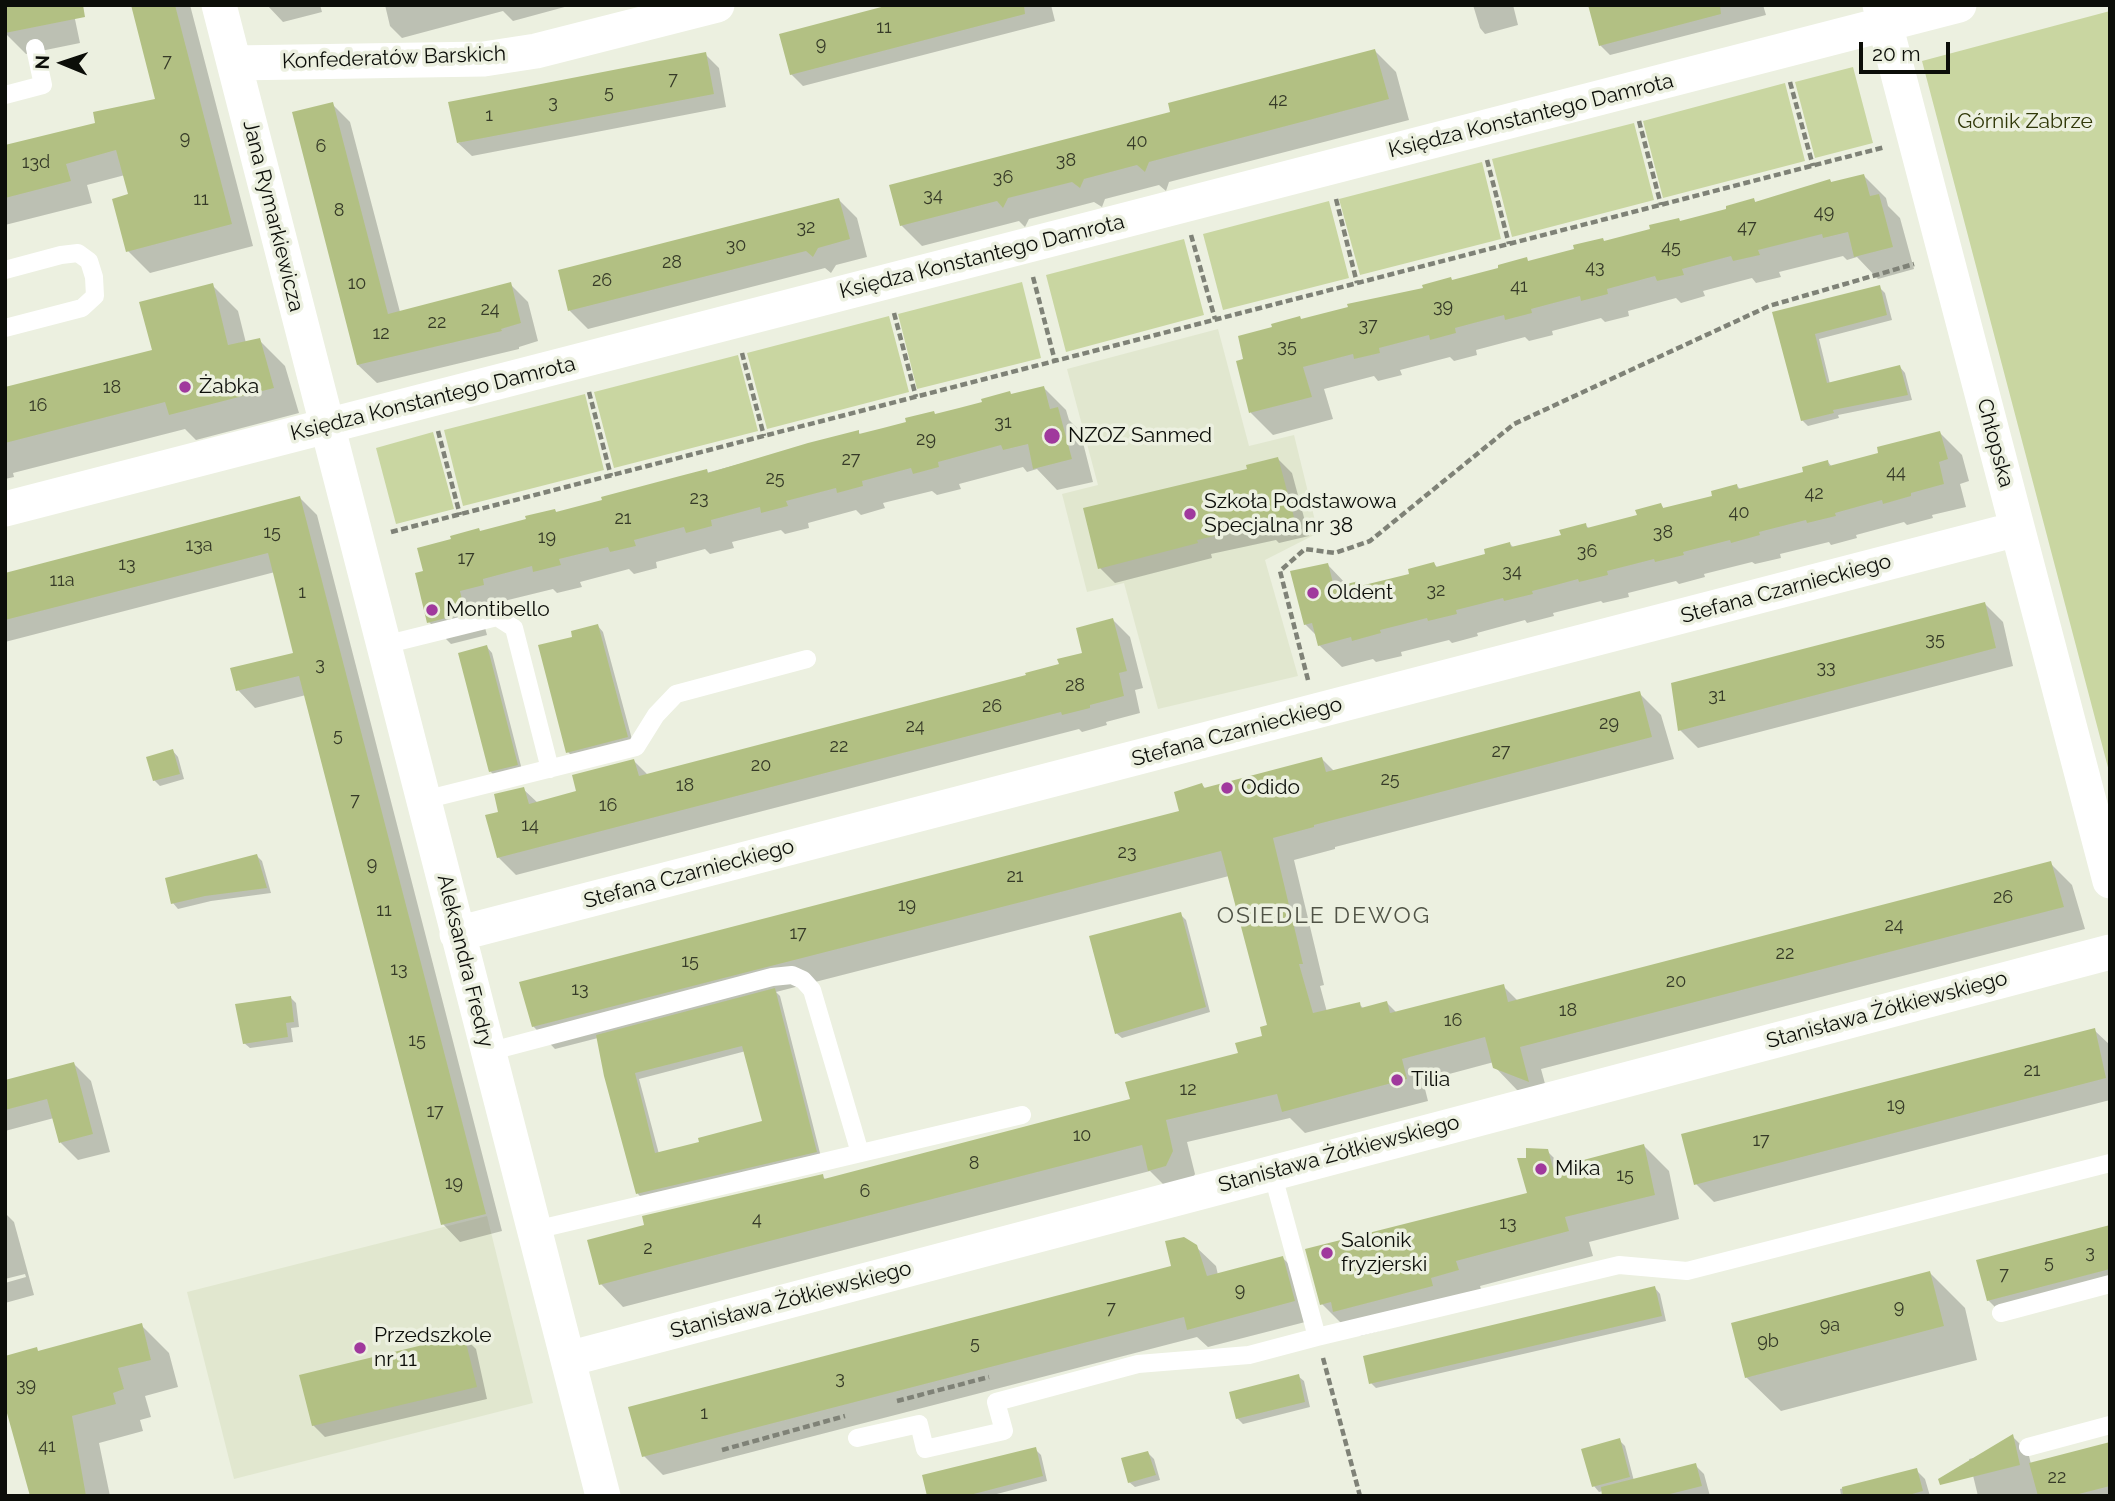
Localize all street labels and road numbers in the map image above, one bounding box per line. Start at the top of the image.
street label: Konfederatów Barskich [281,41,507,75]
street label: Księdza Konstantego Damrota [1386,68,1676,164]
street label: Jana Rymarkiewicza [237,118,309,314]
street label: Księdza Konstantego Damrota [837,209,1127,305]
street label: Księdza Konstantego Damrota [288,351,578,447]
street label: Chłopska [1971,396,2019,490]
street label: Stefana Czarnieckiego [1678,549,1894,629]
street label: Stefana Czarnieckiego [1129,692,1345,772]
street label: Stefana Czarnieckiego [581,834,797,914]
street label: Aleksandra Fredry [431,872,499,1050]
street label: Stanisława Żółkiewskiego [1764,966,2010,1054]
street label: Stanisława Żółkiewskiego [1216,1110,1462,1198]
street label: Stanisława Żółkiewskiego [668,1256,914,1344]

